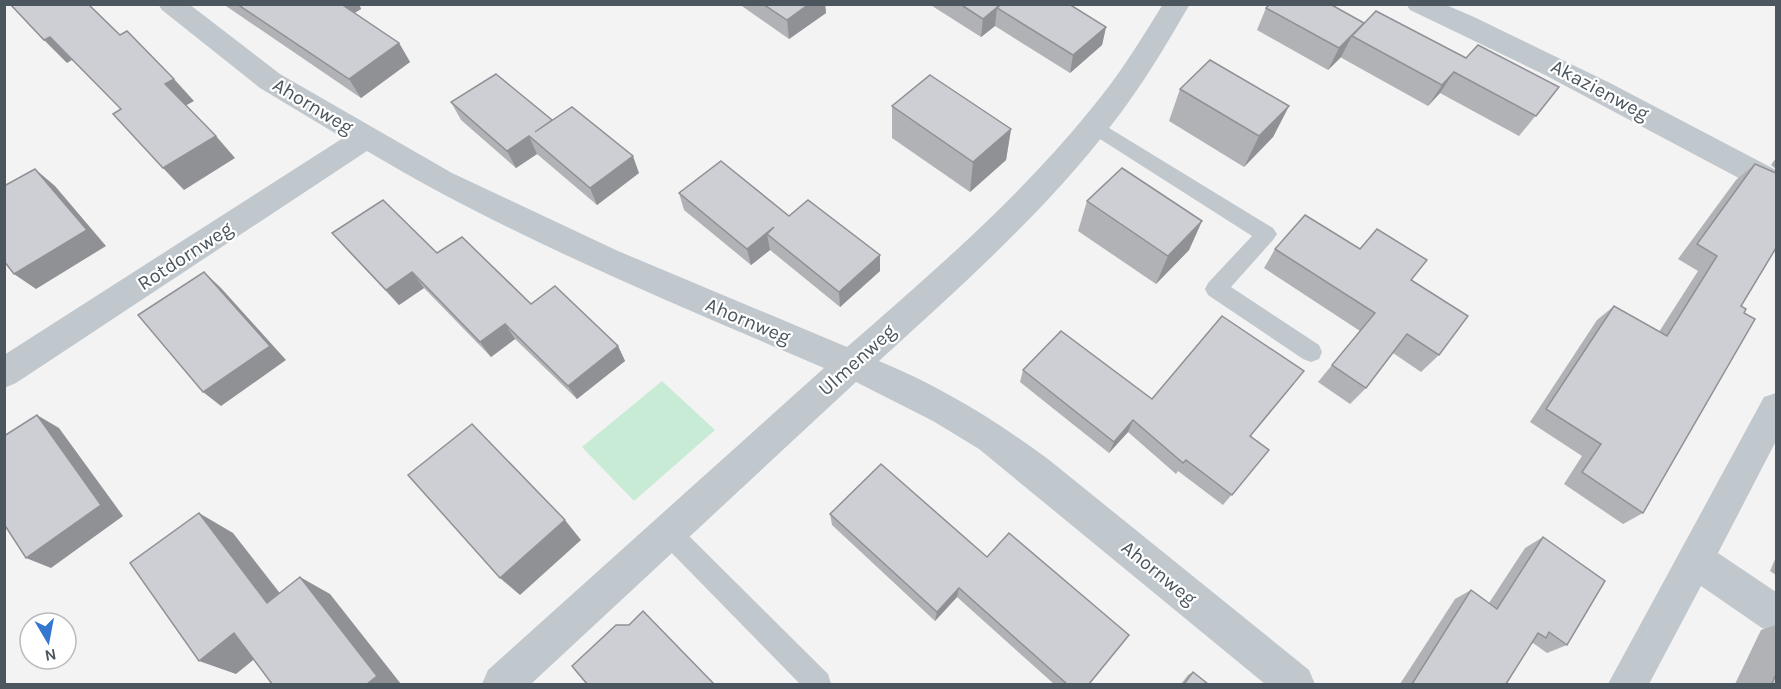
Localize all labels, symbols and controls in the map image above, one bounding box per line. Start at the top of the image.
street label: Akazienweg [1547,55,1653,125]
street label: Ahornweg [269,73,357,139]
street label: Rotdornweg [133,217,237,295]
street label: Ahornweg [702,293,794,349]
street label: Ulmenweg [814,319,900,401]
street label: Ahornweg [1117,536,1201,610]
north arrow [18,611,78,671]
text: N [43,645,58,666]

